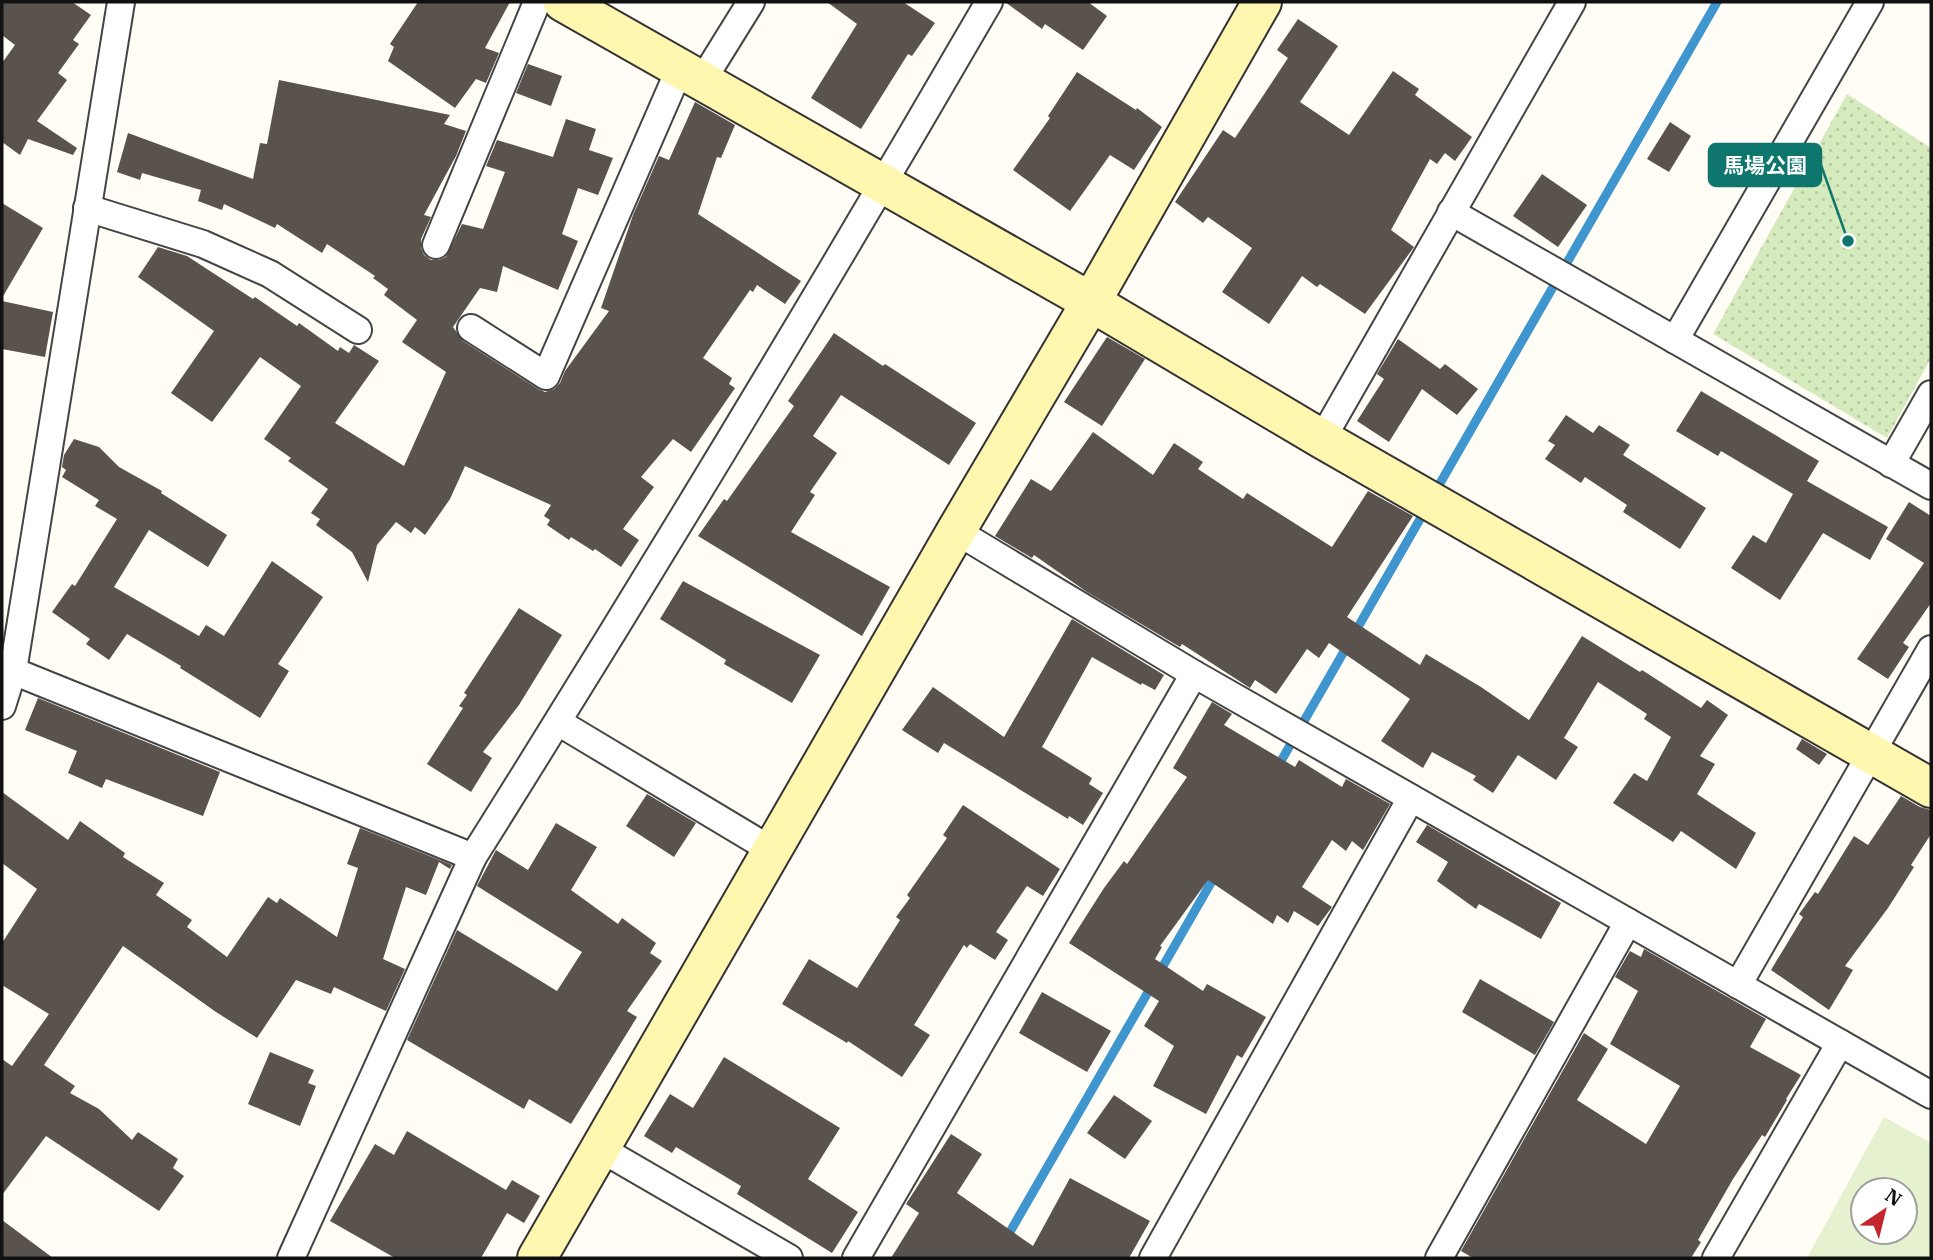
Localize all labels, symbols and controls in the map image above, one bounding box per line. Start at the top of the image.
callout: 馬場公園 [1709,144,1821,186]
text: 馬場公園 [1723,151,1807,179]
north arrow [1849,1176,1919,1246]
text: N [1881,1183,1907,1211]

